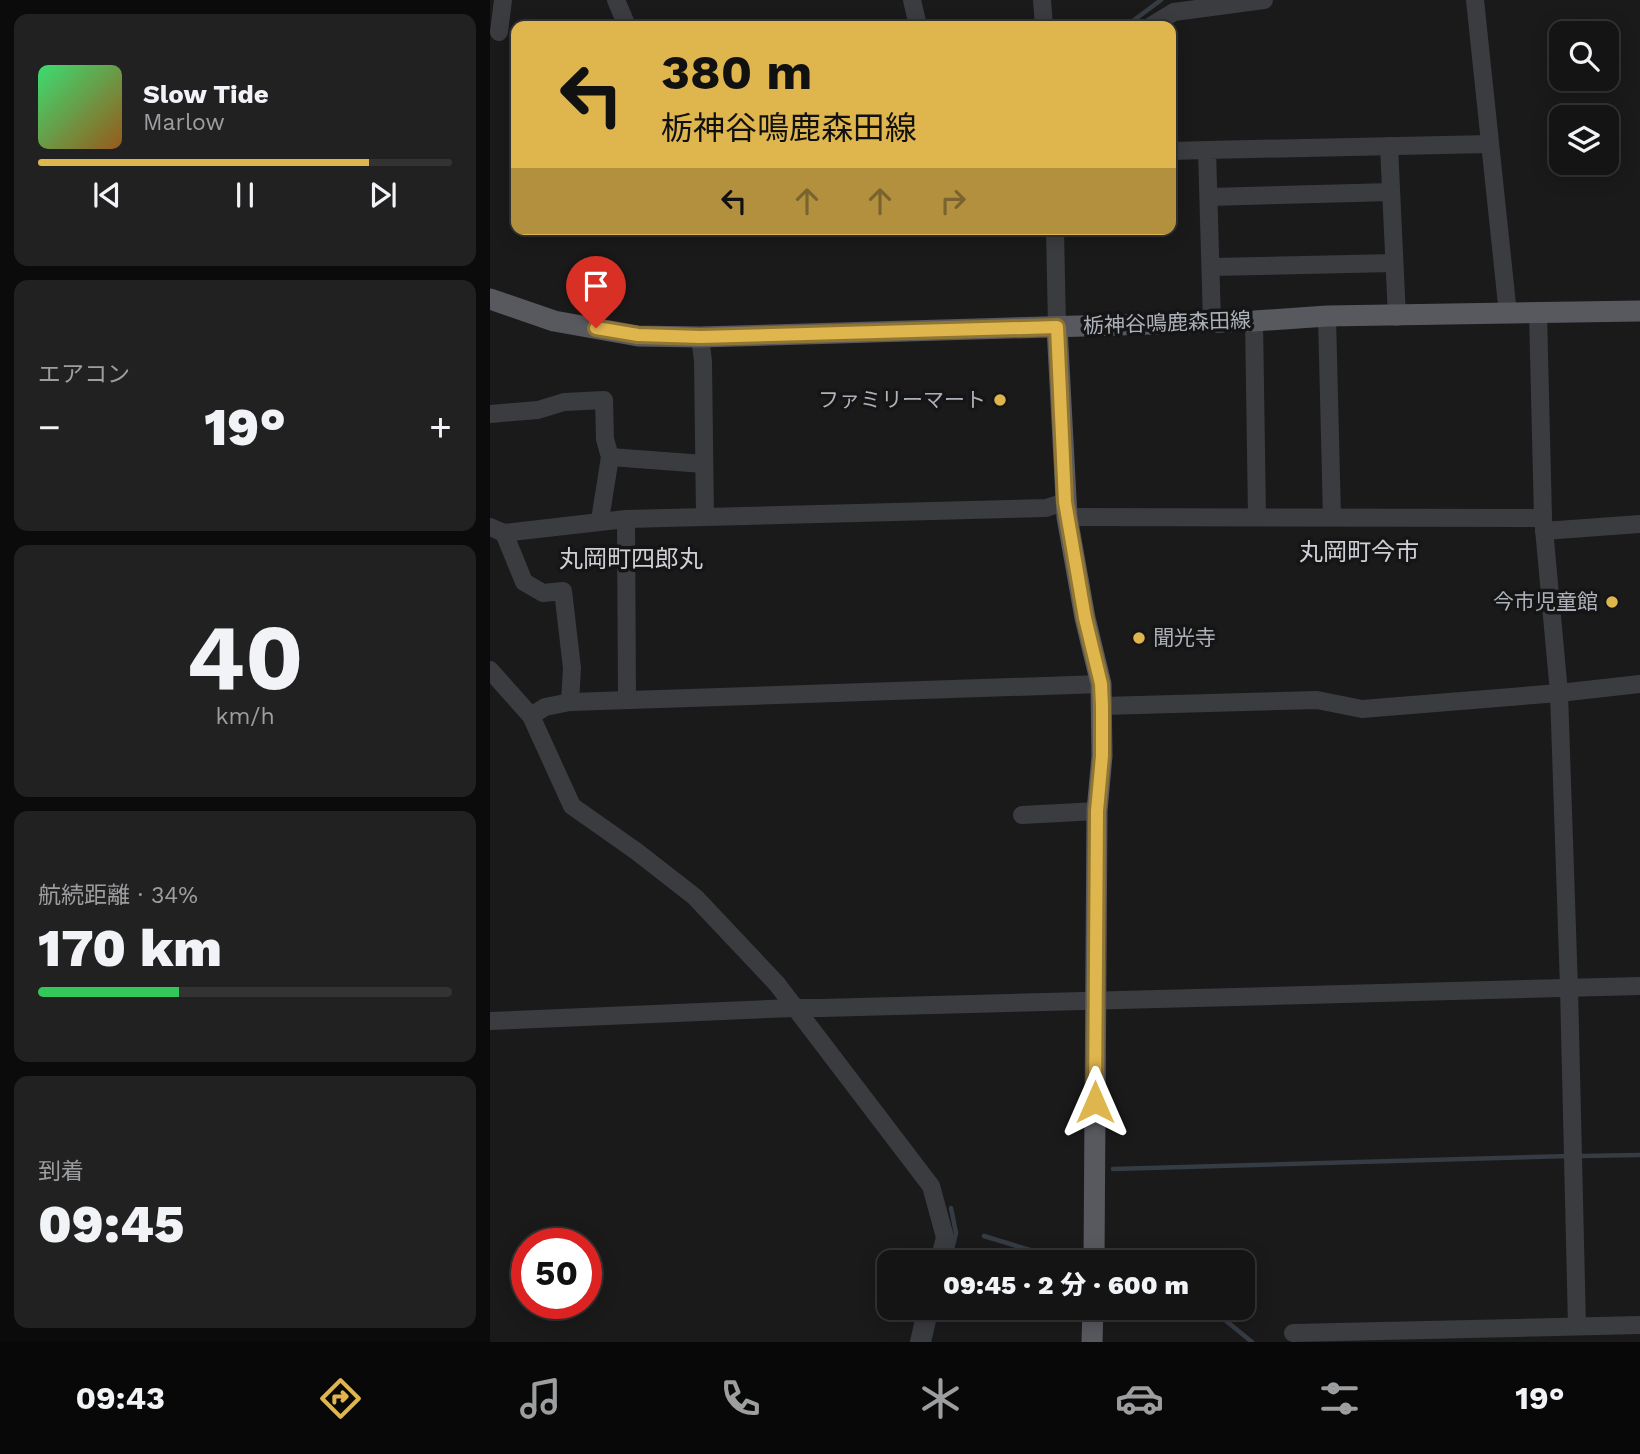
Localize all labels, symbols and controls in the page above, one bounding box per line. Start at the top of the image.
map controls [1549,21,1619,175]
button: search [1549,21,1619,91]
text: 380 m [661,43,812,101]
icon: left [546,49,637,140]
text: Slow Tide [143,79,269,109]
button: layers [1549,105,1619,175]
text: Marlow [143,109,225,136]
text: 栃神谷鳴鹿森田線 [661,109,917,147]
icon: previous [88,176,126,214]
icon: pause [226,176,264,214]
icon: next [364,176,402,214]
icon: left [715,182,753,220]
icon: ahead [788,182,826,220]
icon: ahead [861,182,899,220]
icon: right [934,182,972,220]
pin [566,256,626,328]
icon: arrive [577,267,615,305]
street label: 栃神谷鳴鹿森田線 [1083,307,1251,338]
text: エアコン [38,361,130,388]
place label: ファミリーマート [818,387,986,412]
marker: ファミリーマート [992,392,1008,408]
text: 19° [204,397,286,458]
text: − [38,405,61,449]
text: + [429,405,452,449]
district label: 丸岡町今市 [1299,538,1419,566]
district label: 丸岡町四郎丸 [559,545,703,573]
place label: 今市児童館 [1493,589,1598,614]
marker: 今市児童館 [1604,594,1620,610]
text: 40 [186,604,304,711]
place label: 聞光寺 [1153,625,1216,650]
marker: 聞光寺 [1131,630,1147,646]
text: km/h [215,703,275,730]
text: 航続距離 · 34% [38,882,198,909]
text: 170 km [38,918,222,979]
position arrow [1058,1065,1132,1139]
text: 到着 [38,1158,84,1185]
text: 09:45 [38,1194,184,1255]
speed limit sign: 50 [511,1228,602,1319]
text: 09:45 · 2 分 · 600 m [943,1270,1189,1300]
icon: directions [316,1374,365,1423]
icon: music [516,1374,565,1423]
icon: phone [716,1374,765,1423]
icon: climate [916,1374,965,1423]
icon: car [1115,1374,1164,1423]
icon: filters [1315,1374,1364,1423]
text: 09:43 [75,1379,165,1417]
text: 19° [1515,1379,1565,1417]

